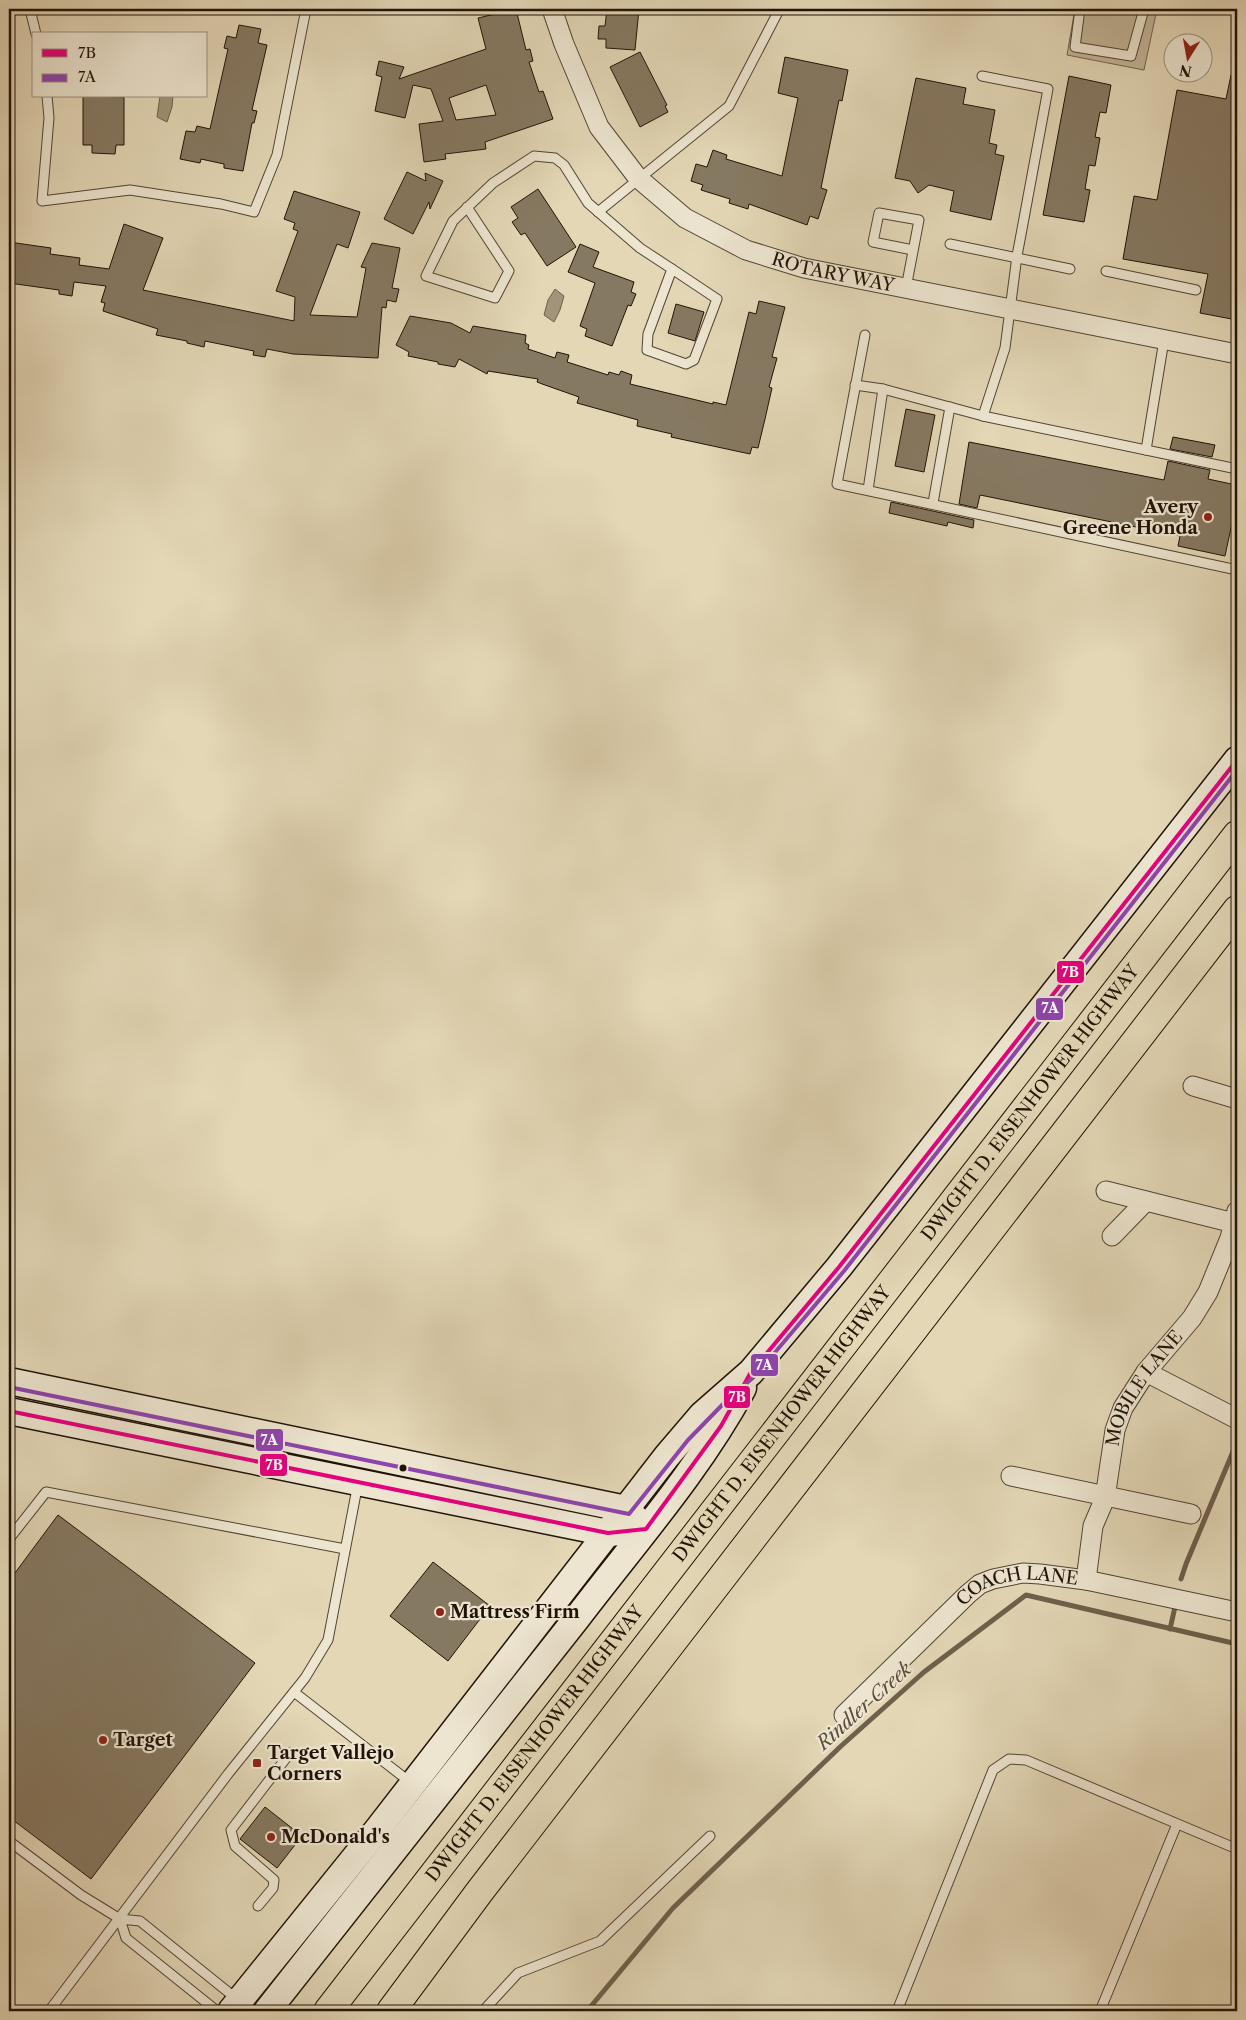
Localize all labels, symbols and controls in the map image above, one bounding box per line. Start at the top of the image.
legend [32,32,208,98]
north arrow [1164,32,1214,82]
text: 7B [78,43,96,62]
text: N [1178,61,1193,81]
text: 7A [78,67,97,86]
street label: ROTARY WAY [769,248,898,297]
place label: Avery Greene Honda [1063,496,1199,539]
marker: Avery Greene Honda [1202,511,1214,523]
street label: DWIGHT D. EISENHOWER HIGHWAY [916,959,1144,1245]
line badge: 7B [1056,960,1085,984]
text: 7B [1061,963,1079,981]
line badge: 7A [1035,997,1064,1021]
text: 7A [1041,999,1060,1017]
street label: DWIGHT D. EISENHOWER HIGHWAY [668,1280,896,1566]
street label: MOBILE LANE [1102,1326,1187,1448]
line badge: 7A [750,1353,779,1377]
text: 7A [755,1356,774,1374]
line badge: 7B [723,1385,751,1409]
text: 7B [728,1388,746,1406]
line badge: 7A [255,1428,284,1452]
text: 7A [260,1431,279,1449]
line badge: 7B [259,1453,288,1477]
text: 7B [265,1456,283,1474]
unlabelled marker [398,1463,408,1473]
street label: COACH LANE [952,1562,1079,1610]
street label: DWIGHT D. EISENHOWER HIGHWAY [421,1600,649,1886]
place label: Mattress Firm [450,1601,580,1623]
marker: Mattress Firm [434,1606,446,1618]
water label: Rindler Creek [810,1657,916,1756]
place label: Target [113,1729,174,1751]
marker: Target [97,1734,109,1746]
place label: Target Vallejo Corners [267,1742,394,1785]
marker: Target Vallejo Corners [251,1757,263,1769]
place label: McDonald's [281,1826,390,1848]
marker: McDonald's [265,1831,277,1843]

